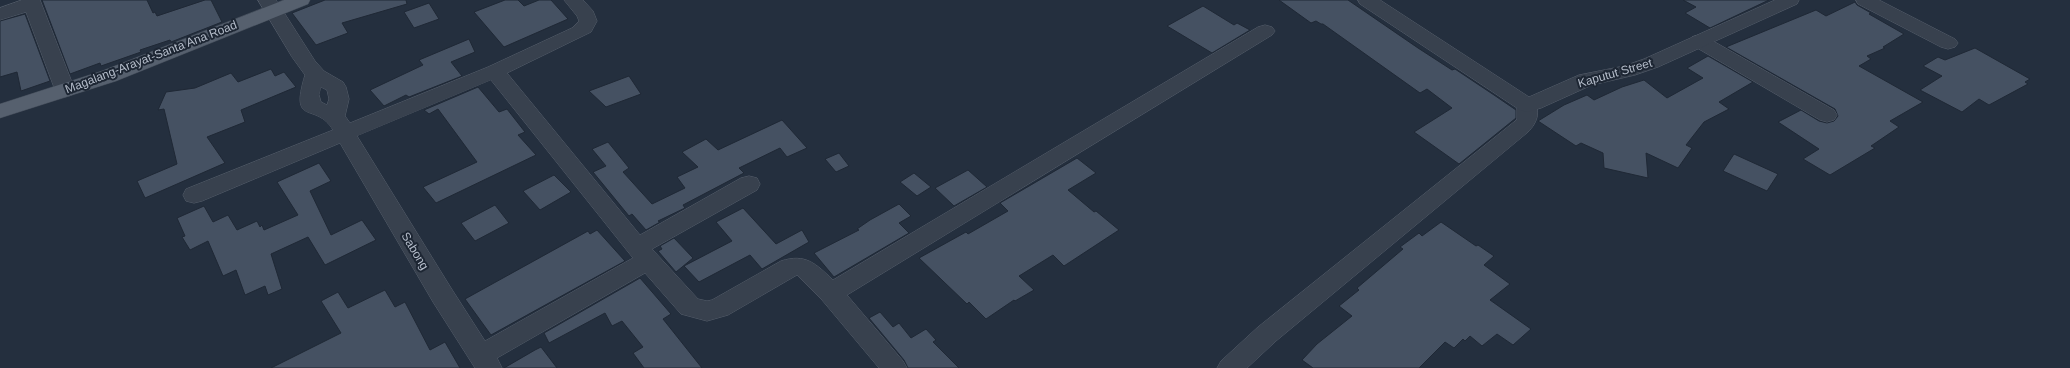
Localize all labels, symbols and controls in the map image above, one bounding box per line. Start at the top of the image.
street label: Magalang-Arayat-Santa Ana Road [63,18,239,96]
street label: Kaputut Street [1576,56,1654,90]
street label: Sabong [398,230,432,272]

